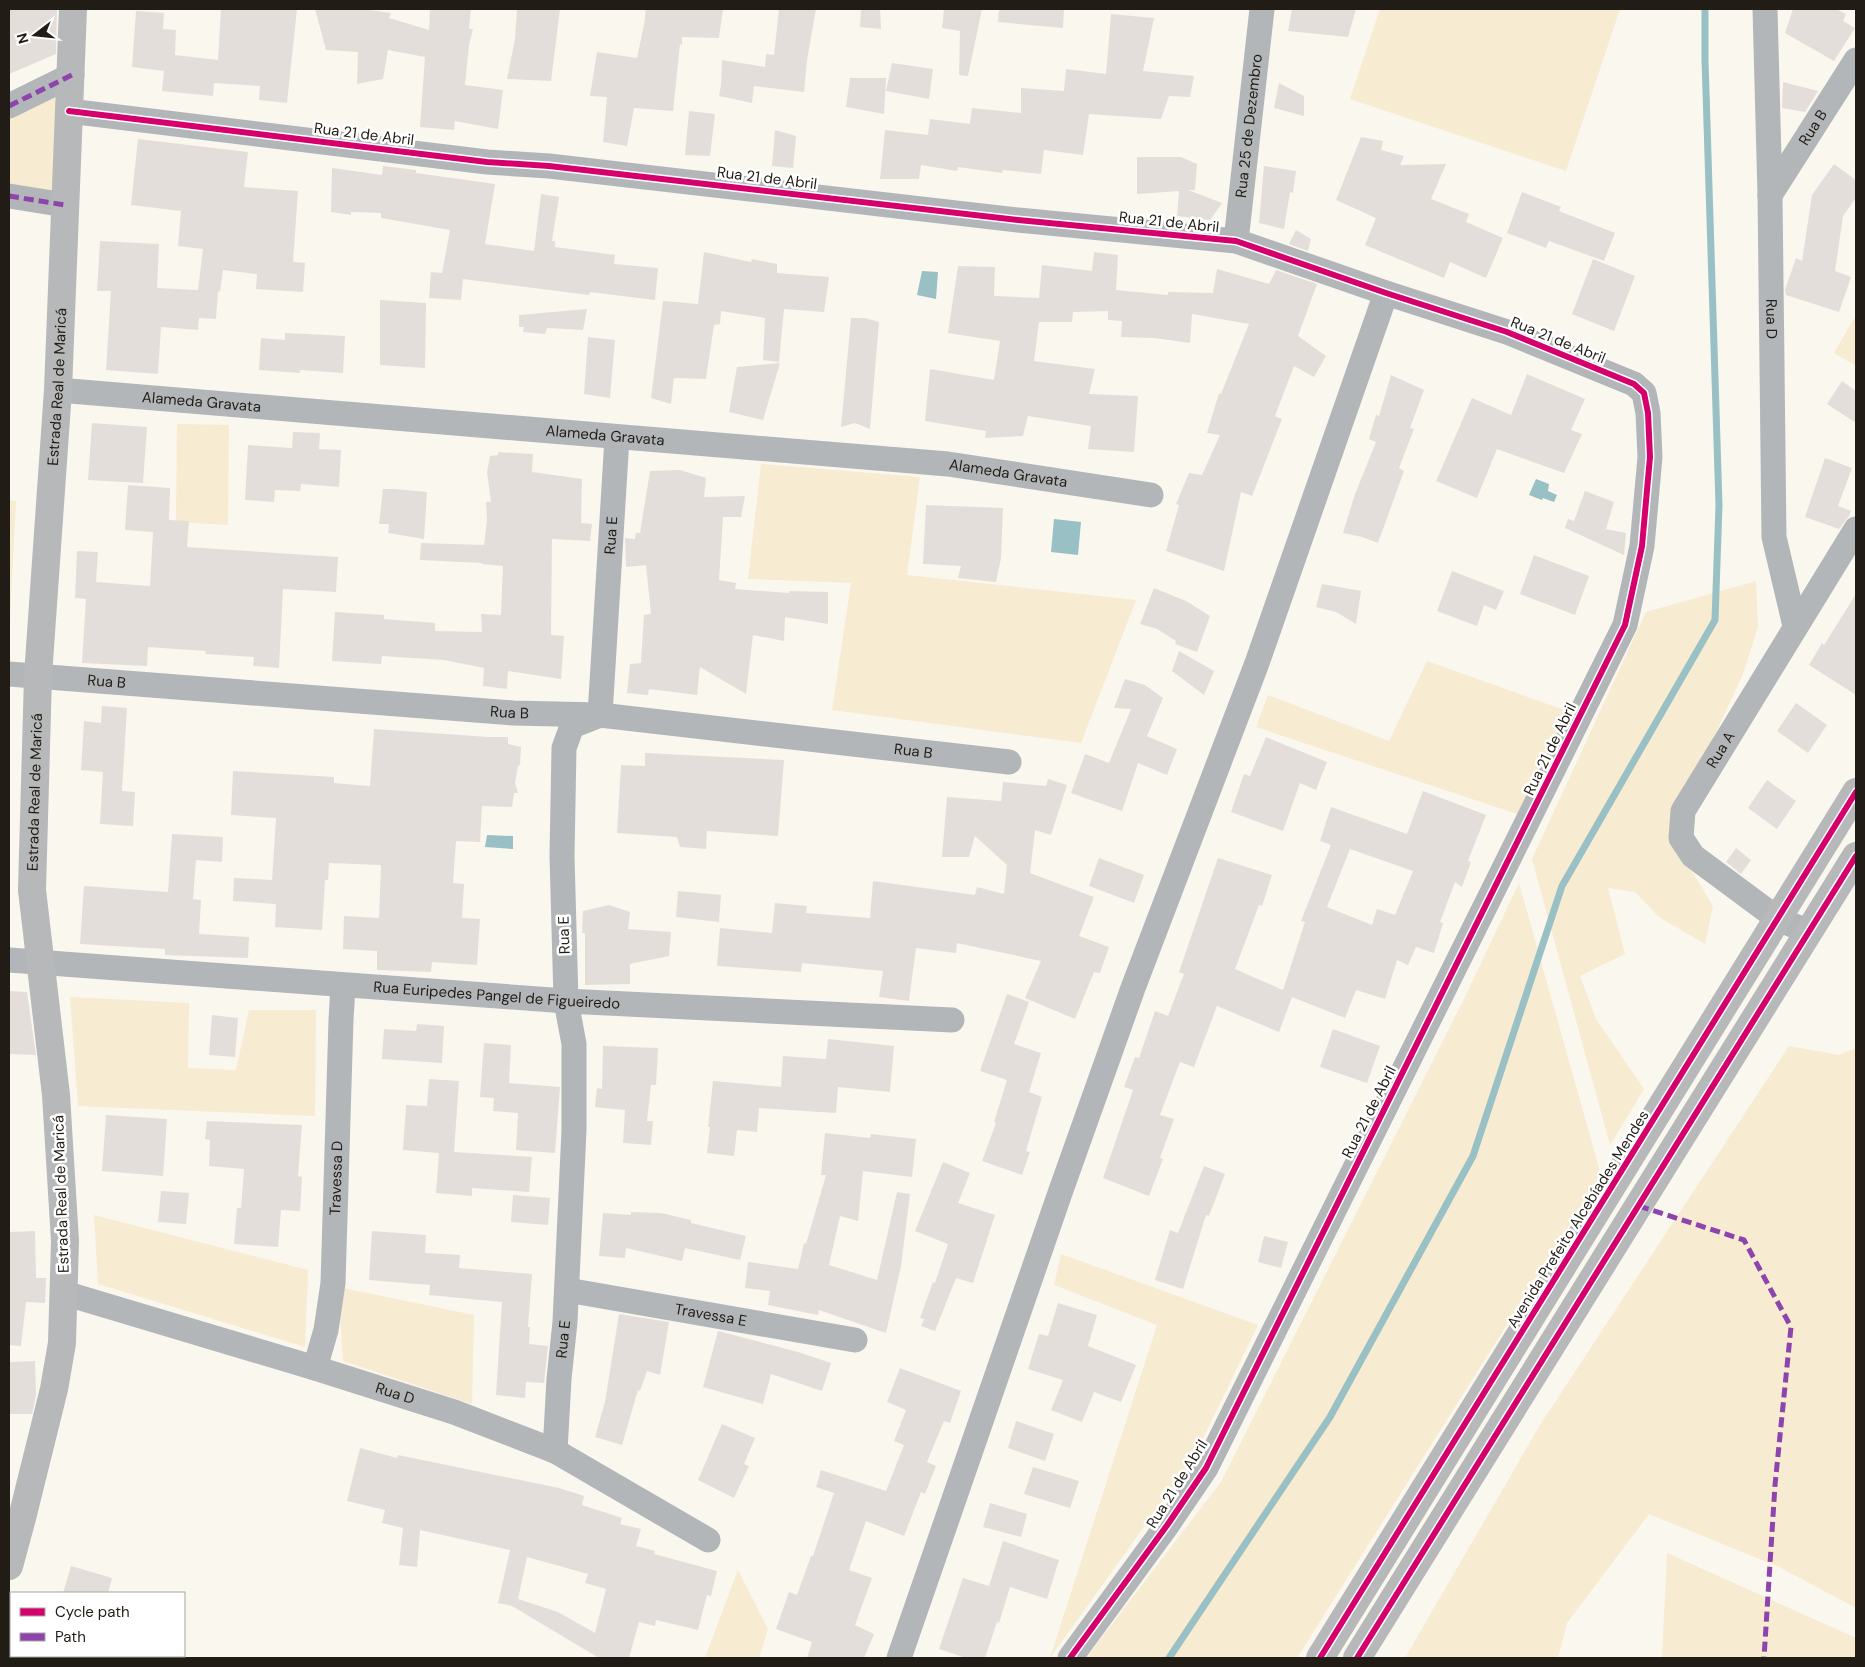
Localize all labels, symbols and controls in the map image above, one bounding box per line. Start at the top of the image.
north arrow [10,10,60,60]
text: N [12,31,33,46]
street label: Rua 25 de Dezembro [1231,53,1267,199]
street label: Rua B [1794,106,1832,149]
street label: Rua 21 de Abril [313,118,415,150]
street label: Rua 21 de Abril [716,162,818,194]
street label: Rua 21 de Abril [1118,207,1220,237]
street label: Rua D [1761,299,1782,339]
street label: Estrada Real de Maricá [43,307,71,466]
street label: Rua 21 de Abril [1508,312,1608,368]
street label: Alameda Gravata [141,387,262,417]
street label: Alameda Gravata [545,421,665,450]
street label: Alameda Gravata [948,454,1069,492]
street label: Rua E [600,516,622,555]
street label: Rua B [87,670,127,693]
street label: Rua 21 de Abril [1519,699,1581,799]
street label: Rua B [489,701,529,723]
street label: Estrada Real de Maricá [23,713,47,871]
street label: Rua A [1702,728,1739,772]
street label: Rua B [893,739,934,763]
street label: Rua E [553,916,575,954]
street label: Rua Euripedes Pangel de Figueiredo [373,977,621,1014]
street label: Rua 21 de Abril [1337,1063,1401,1161]
street label: Avenida Prefeito Alcebíades Mendes [1503,1106,1653,1332]
street label: Estrada Real de Maricá [48,1115,74,1273]
street label: Travessa D [325,1141,347,1216]
street label: Travessa E [673,1299,748,1331]
street label: Rua E [551,1319,575,1359]
street label: Rua D [373,1378,417,1409]
street label: Rua 21 de Abril [1142,1436,1212,1532]
legend [10,1592,185,1657]
text: Cycle path [55,1602,130,1622]
text: Path [55,1627,86,1647]

